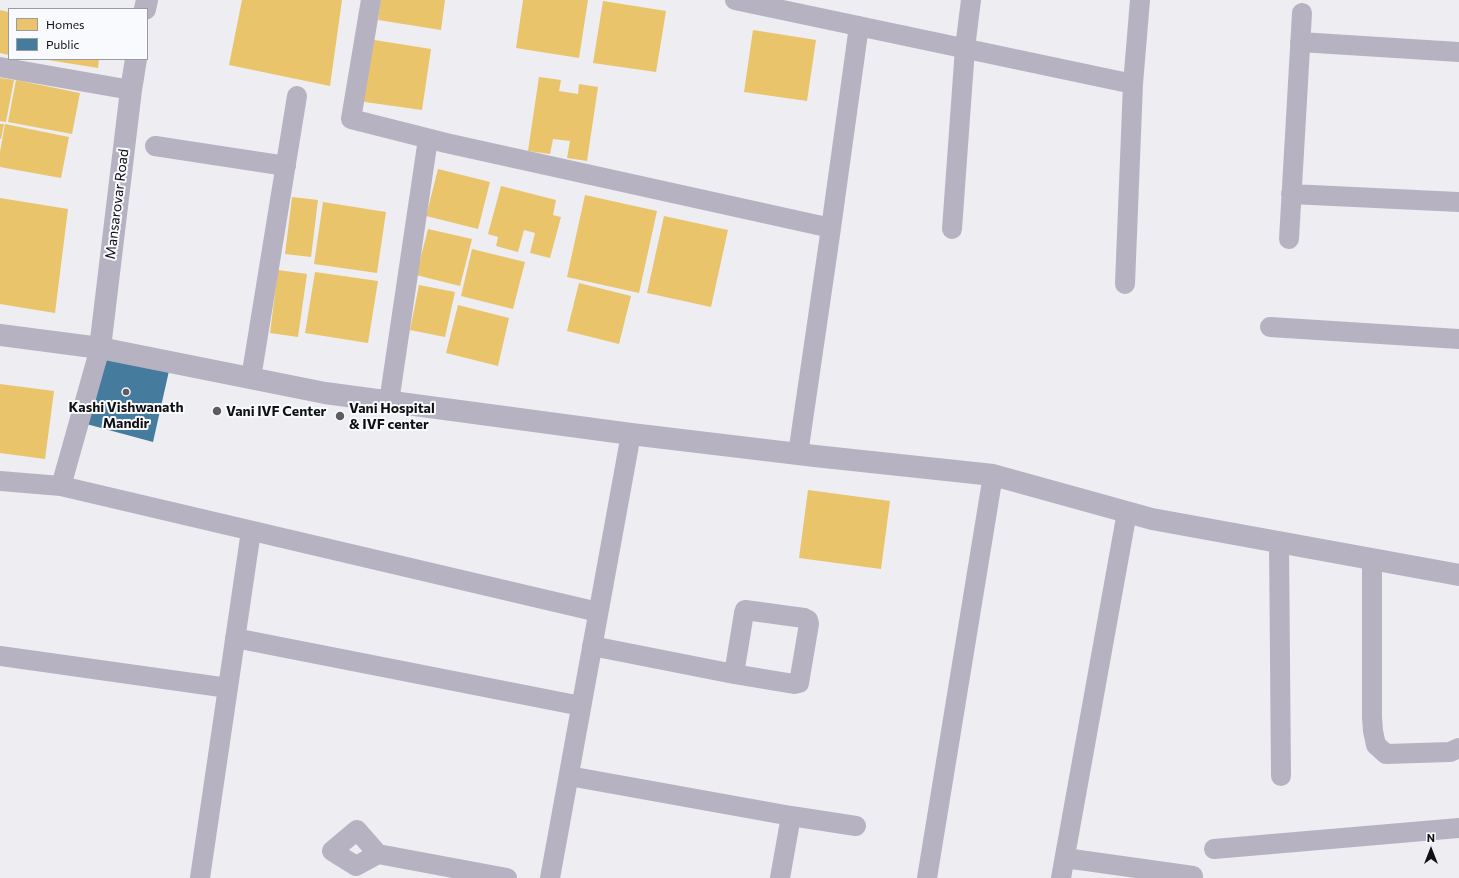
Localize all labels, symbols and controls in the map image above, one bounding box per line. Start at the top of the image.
legend [8,8,148,60]
text: Homes [46,17,84,31]
text: Public [46,37,79,51]
street label: Mansarovar Road [102,148,132,260]
marker: Kashi Vishwanath Mandir [121,387,131,397]
place label: Kashi Vishwanath Mandir [69,399,183,432]
place label: Vani Hospital & IVF center [349,400,435,432]
place label: Vani IVF Center [226,403,326,419]
marker: Vani IVF Center [211,405,223,417]
marker: Vani Hospital & IVF center [334,410,346,422]
north arrow [1411,830,1451,870]
text: N [1427,831,1435,844]

